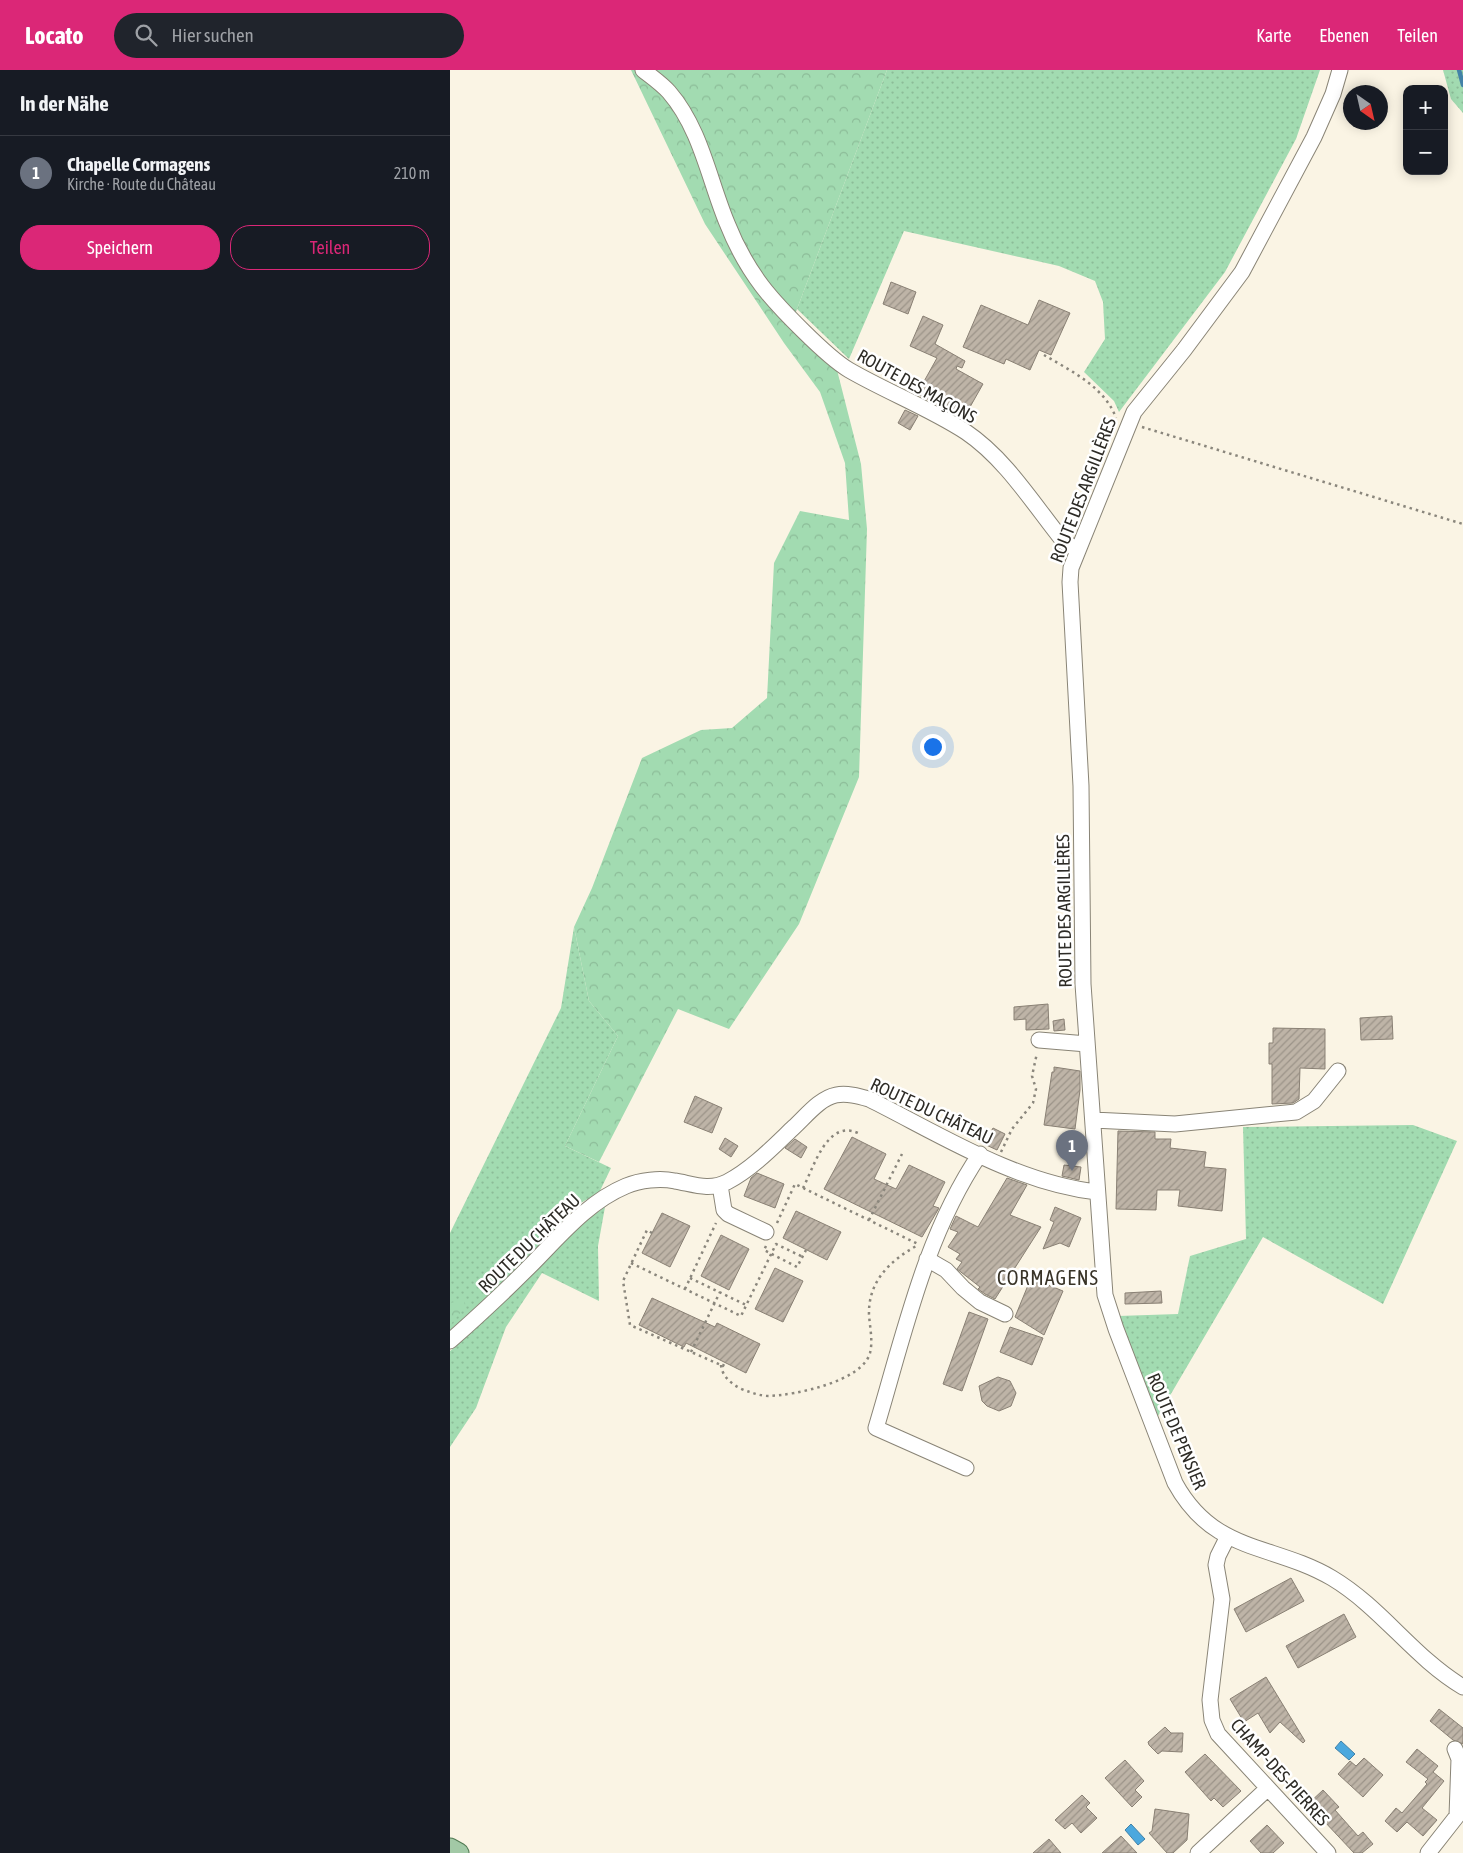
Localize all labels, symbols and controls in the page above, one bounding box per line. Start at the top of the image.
search box [114,13,464,58]
icon: search [132,21,160,49]
text: Locato [25,22,84,49]
text: Hier suchen [172,24,254,46]
text: Karte [1256,25,1291,46]
text: Ebenen [1319,25,1369,46]
text: Teilen [1397,25,1438,46]
north arrow [1343,85,1388,130]
map controls [1403,85,1448,175]
button: + [1403,85,1448,130]
text: In der Nähe [20,91,109,115]
button: − [1403,130,1448,175]
text: Chapelle Cormagens [67,153,210,175]
text: 1 [32,164,40,182]
text: 210 m [394,164,430,182]
text: Kirche · Route du Château [67,175,216,193]
button: Speichern [20,225,220,270]
button: Teilen [230,225,430,270]
street label: ROUTE DES MAÇONS [854,345,981,428]
street label: ROUTE DES ARGILLÈRES [1046,414,1120,565]
your location [920,734,946,760]
street label: ROUTE DES ARGILLÈRES [1052,834,1076,988]
street label: ROUTE DU CHÂTEAU [867,1073,997,1149]
pin: 1 [1056,1130,1088,1171]
street label: ROUTE DU CHÂTEAU [474,1189,584,1297]
district label: CORMAGENS [997,1266,1099,1289]
street label: ROUTE DE PENSIER [1143,1370,1211,1492]
street label: CHAMP-DES-PIERRES [1226,1714,1334,1830]

